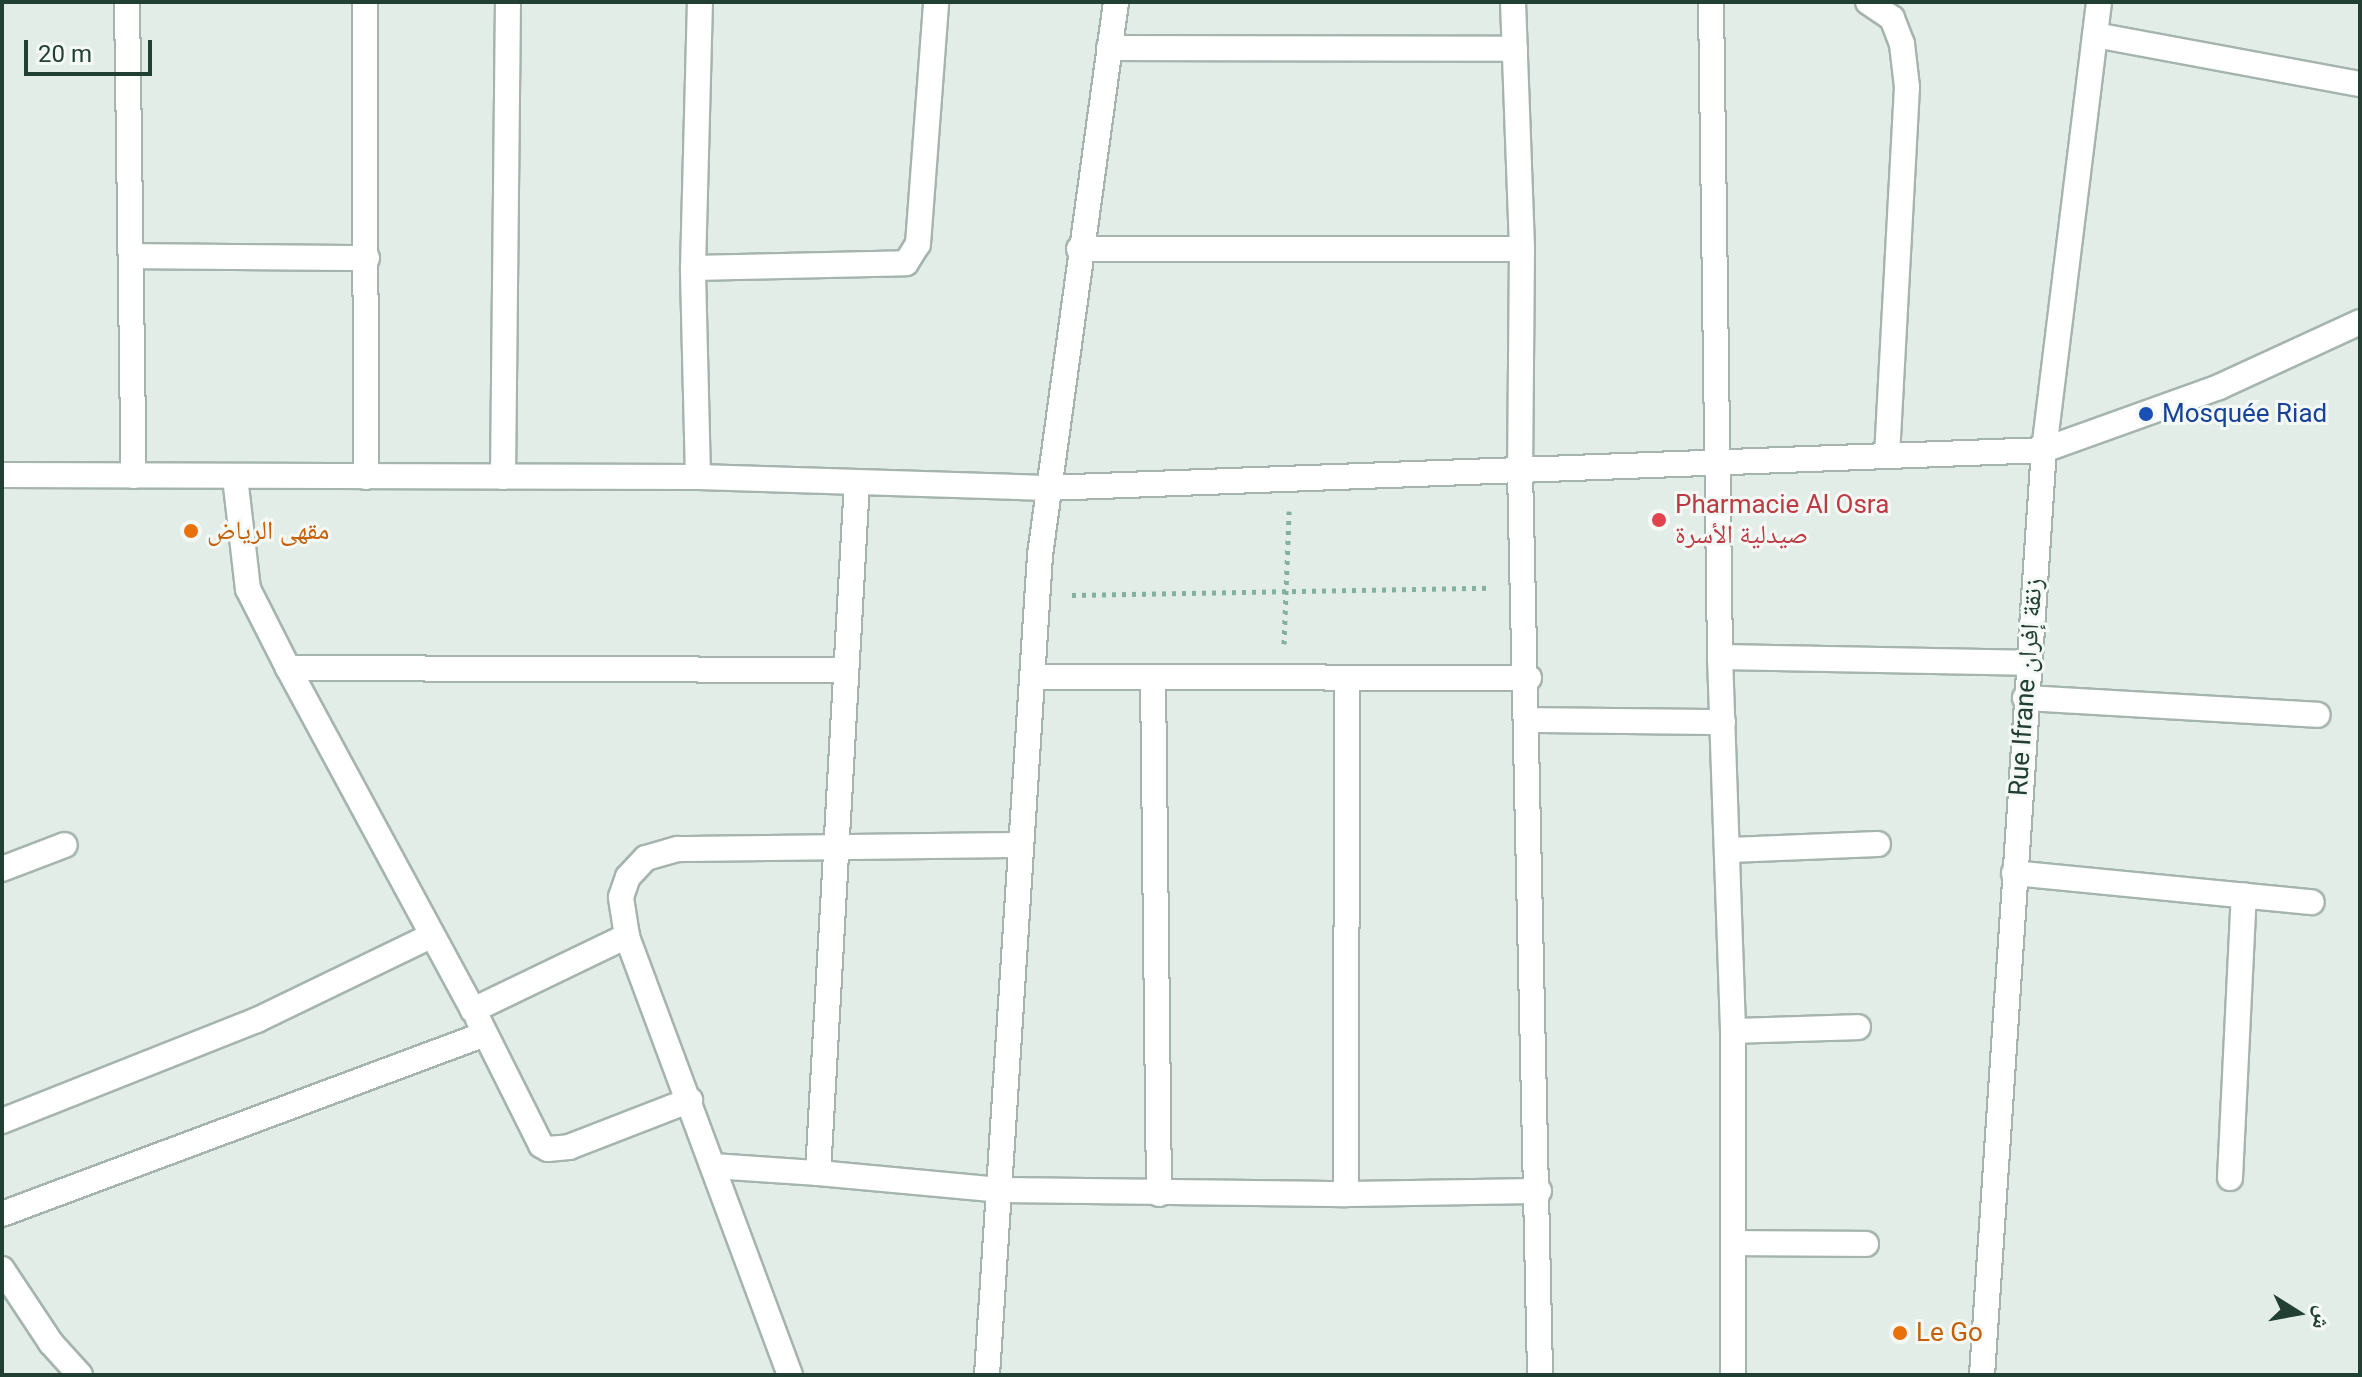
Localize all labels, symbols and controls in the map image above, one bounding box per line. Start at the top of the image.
scale bar [28,24,156,74]
text: 20 m [38,40,92,68]
place label: Mosquée Riad [2162,398,2327,430]
marker: Mosquée Riad [2137,405,2155,423]
place label: Pharmacie Al Osra صيدلية الأسرة [1675,489,1889,550]
marker: Pharmacie Al Osra صيدلية الأسرة [1650,511,1668,529]
place label: مقهى الرياض [207,515,329,547]
marker: مقهى الرياض [182,522,200,540]
street label: Rue Ifrane زنقة إفران [2003,577,2049,797]
north arrow [2258,1273,2338,1353]
text: ش [2308,1304,2337,1332]
place label: Le Go [1916,1317,1983,1349]
marker: Le Go [1891,1324,1909,1342]

